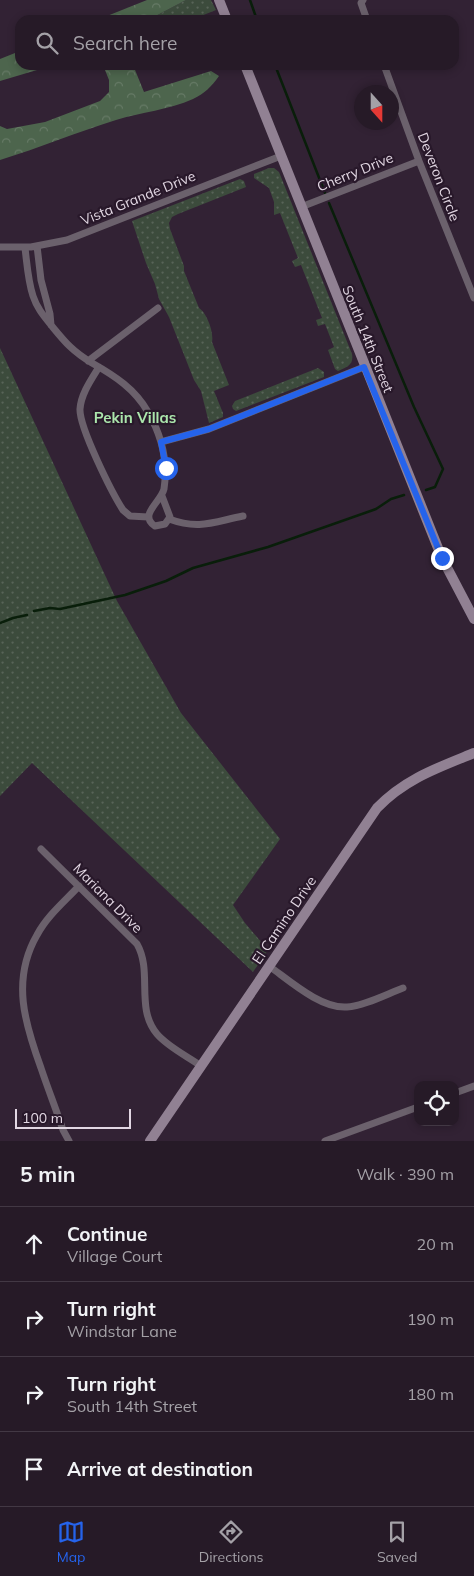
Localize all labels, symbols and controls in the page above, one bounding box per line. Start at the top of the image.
search box [15,15,459,70]
icon: search [33,29,61,57]
text: Search here [73,31,177,55]
north arrow [354,85,399,130]
street label: Deveron Circle [414,130,464,224]
street label: Cherry Drive [314,149,396,195]
street label: Vista Grande Drive [78,167,198,229]
street label: South 14th Street [338,283,398,395]
district label: Pekin Villas [94,408,176,427]
route start [155,457,178,480]
route end [431,547,454,570]
street label: Mariana Drive [69,859,147,937]
street label: El Camino Drive [248,873,320,967]
map controls [414,1081,459,1126]
button: locate [414,1081,459,1126]
scale bar [15,1106,131,1129]
text: 100 m [22,1109,63,1127]
text: 5 min [20,1161,75,1187]
text: Walk · 390 m [356,1164,454,1184]
text: Continue [67,1222,147,1246]
icon: ahead [20,1230,48,1258]
text: 20 m [417,1234,454,1254]
text: Village Court [67,1246,162,1266]
text: Turn right [67,1297,156,1321]
icon: right [20,1305,48,1333]
text: 190 m [407,1309,454,1329]
text: Windstar Lane [67,1321,177,1341]
text: Turn right [67,1372,156,1396]
icon: right [20,1380,48,1408]
text: 180 m [407,1384,454,1404]
text: South 14th Street [67,1396,197,1416]
icon: arrive [20,1455,48,1483]
text: Arrive at destination [67,1457,253,1481]
tab: Map [57,1518,85,1566]
tab: Directions [199,1518,264,1566]
tab: Saved [377,1518,417,1566]

